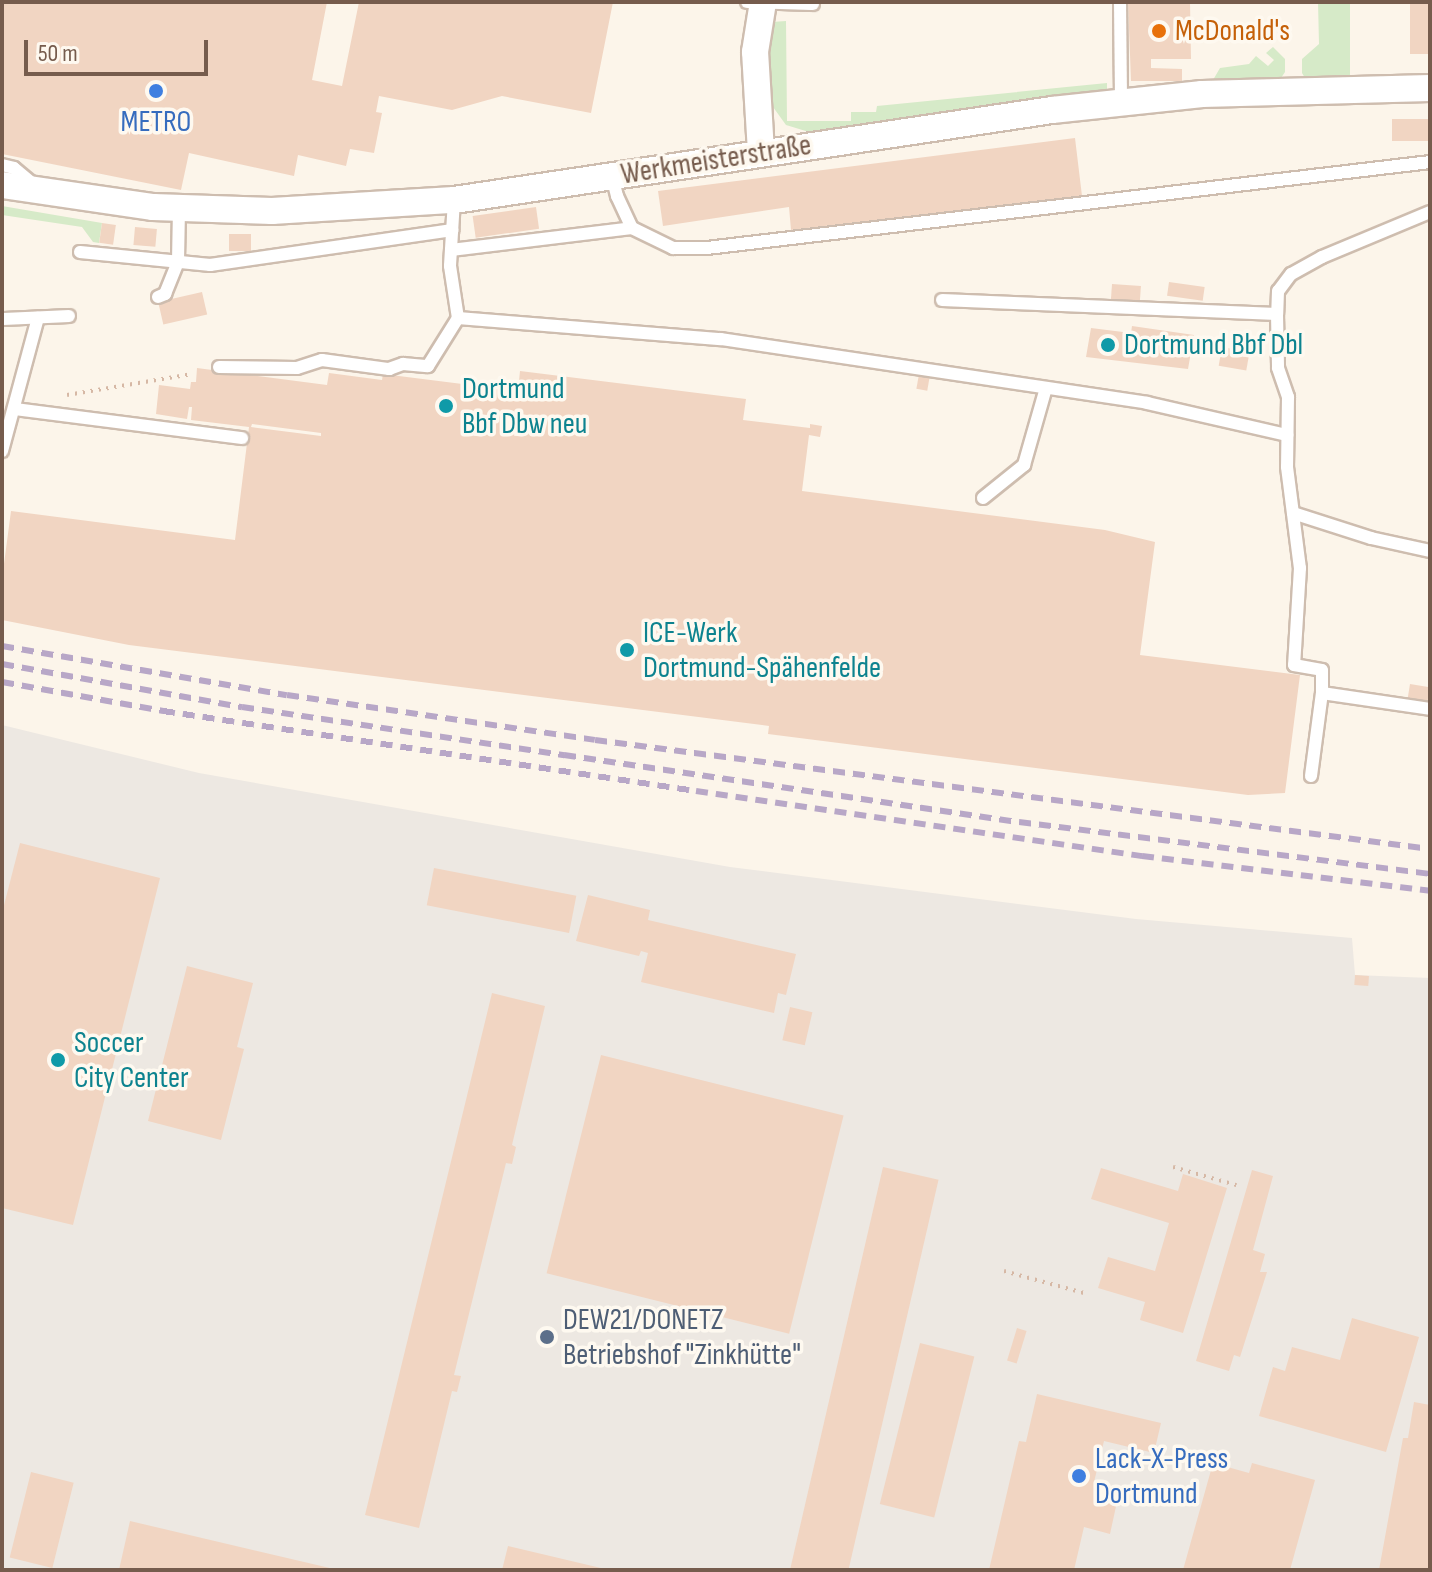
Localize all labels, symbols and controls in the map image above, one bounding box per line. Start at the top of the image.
place label: McDonald's [1175,13,1290,49]
marker: McDonald's [1150,22,1168,40]
scale bar [28,24,212,74]
text: 50 m [38,39,78,68]
marker: METRO [147,82,165,100]
place label: METRO [121,104,191,140]
street label: Werkmeisterstraße [618,127,814,193]
place label: Dortmund Bbf Dbl [1124,327,1303,363]
marker: Dortmund Bbf Dbl [1099,336,1117,354]
place label: Dortmund Bbf Dbw neu [462,371,587,442]
marker: Dortmund Bbf Dbw neu [437,397,455,415]
place label: ICE-Werk Dortmund-Spähenfelde [643,615,881,686]
marker: ICE-Werk Dortmund-Spähenfelde [618,641,636,659]
place label: Soccer City Center [74,1025,189,1096]
marker: Soccer City Center [49,1051,67,1069]
place label: DEW21/DONETZ Betriebshof "Zinkhütte" [563,1302,801,1372]
marker: DEW21/DONETZ Betriebshof "Zinkhütte" [538,1328,556,1346]
place label: Lack-X-Press Dortmund [1095,1441,1228,1512]
marker: Lack-X-Press Dortmund [1070,1467,1088,1485]

